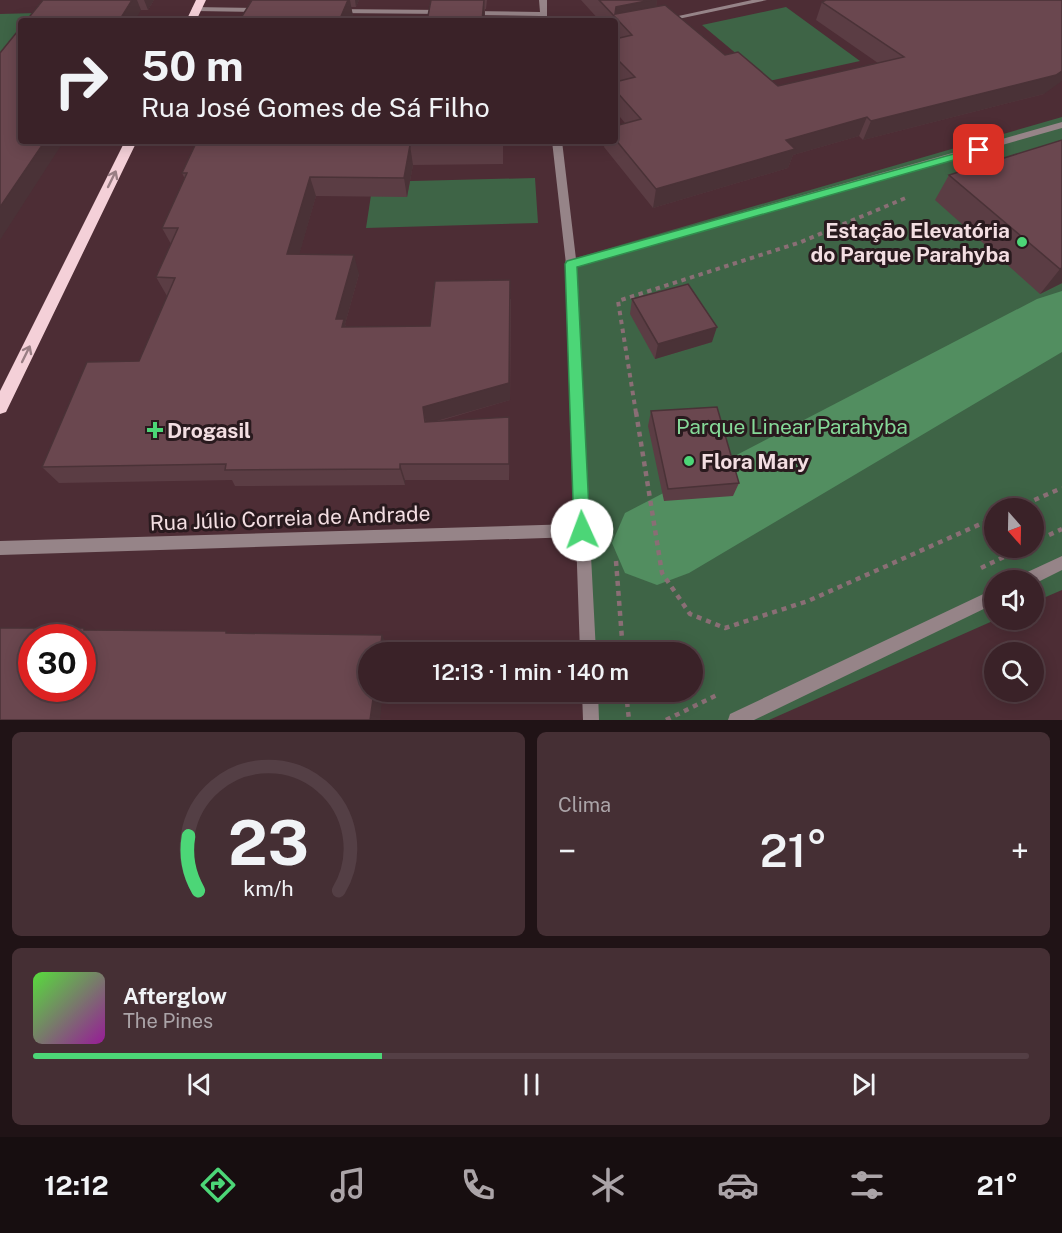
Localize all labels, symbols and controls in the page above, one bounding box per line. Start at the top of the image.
text: 50 m [141,41,244,90]
icon: right [42,42,120,120]
text: Rua José Gomes de Sá Filho [141,91,490,123]
pin [953,124,1004,175]
icon: arrive [962,133,995,166]
one-way arrow [107,171,119,189]
place label: Estação Elevatória do Parque Parahyba [810,218,1010,267]
marker: Estação Elevatória do Parque Parahyba [1015,235,1029,249]
one-way arrow [20,346,32,364]
park label: Parque Linear Parahyba [676,414,908,439]
place label: Drogasil [167,418,251,443]
marker: Drogasil [148,423,162,437]
place label: Flora Mary [701,449,809,474]
marker: Flora Mary [682,454,696,468]
position arrow [550,498,614,562]
north arrow [984,498,1044,558]
map controls [984,498,1044,702]
street label: Rua Júlio Correia de Andrade [149,501,431,535]
button: sound [984,570,1044,630]
speed limit sign: 30 [18,624,96,702]
button: search [984,642,1044,702]
text: 12:13 · 1 min · 140 m [432,659,629,685]
text: Clima [558,793,611,817]
text: 23 [228,806,309,879]
text: 21° [760,824,827,877]
text: − [558,832,576,870]
text: + [1011,832,1029,870]
text: km/h [243,876,294,901]
text: Afterglow [123,983,227,1009]
text: The Pines [123,1009,213,1033]
icon: previous [183,1068,216,1101]
icon: pause [515,1068,548,1101]
icon: next [847,1068,880,1101]
icon: directions [197,1164,239,1206]
icon: music [327,1164,369,1206]
icon: phone [457,1164,499,1206]
icon: climate [587,1164,629,1206]
icon: car [717,1164,759,1206]
icon: filters [846,1164,888,1206]
text: 12:12 [44,1169,109,1201]
text: 21° [976,1169,1018,1201]

